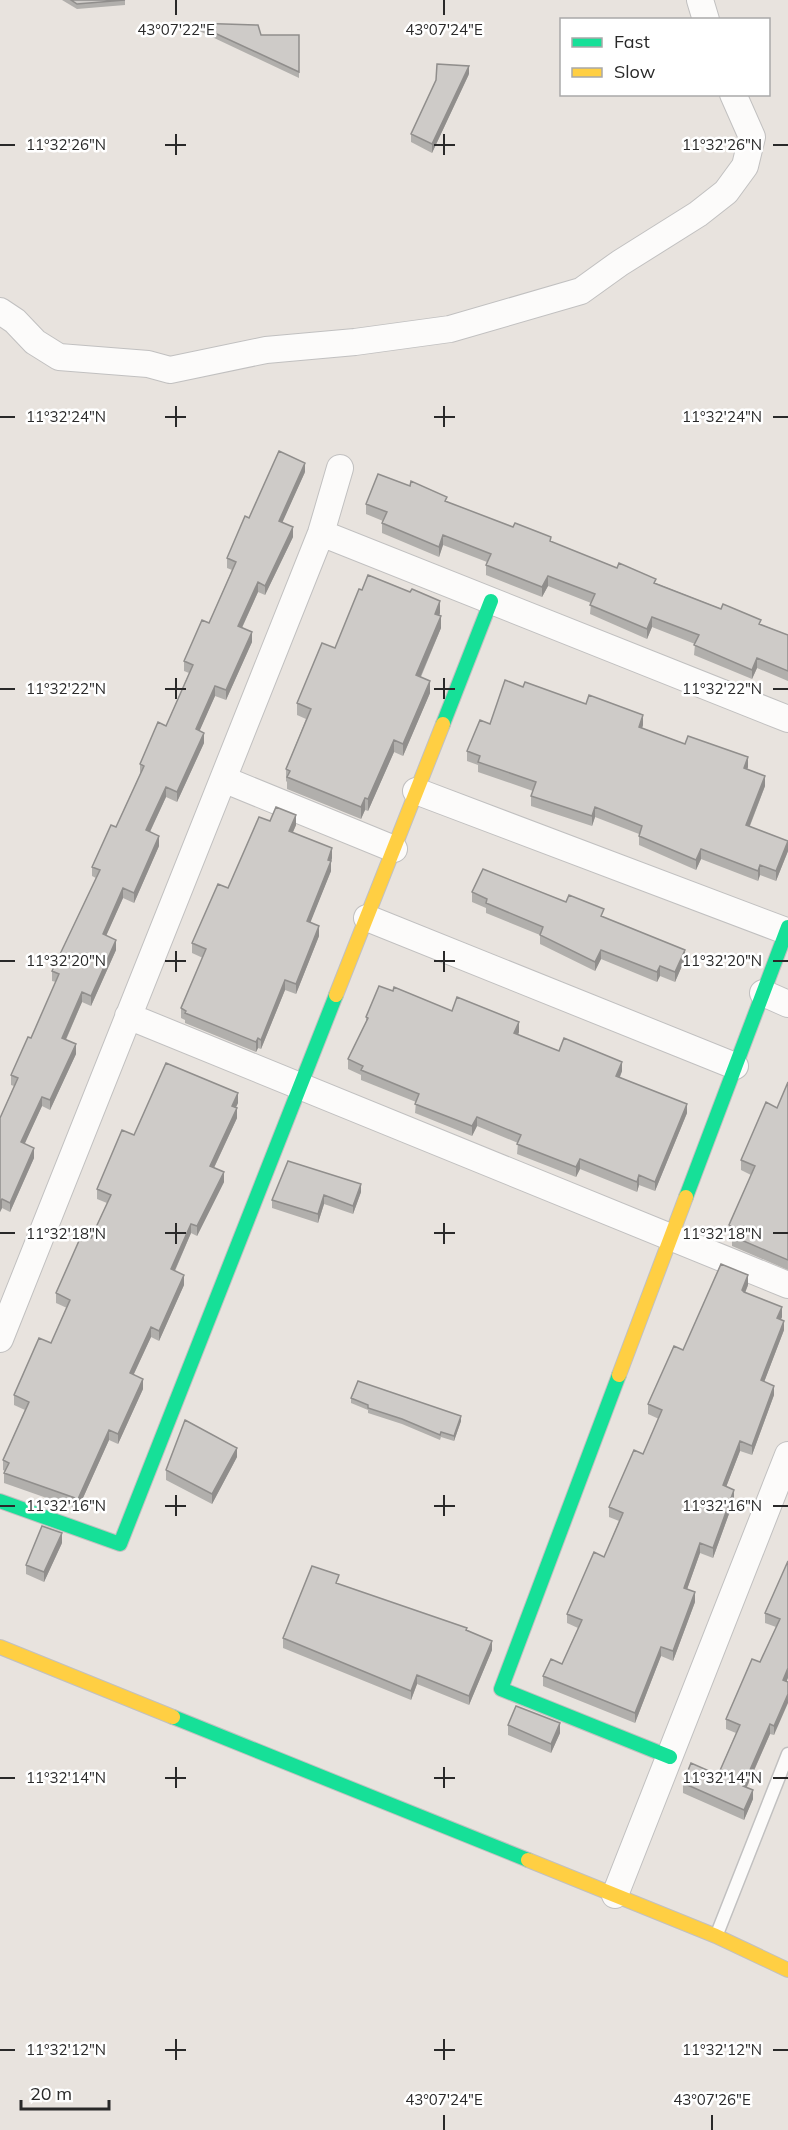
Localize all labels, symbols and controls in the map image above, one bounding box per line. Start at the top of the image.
legend [560,18,770,96]
text: 43°07'22"E [137,20,215,39]
text: 43°07'24"E [405,20,483,39]
text: Fast [614,30,650,53]
text: Slow [614,60,656,83]
text: 11°32'26"N [26,135,106,154]
text: 11°32'26"N [682,135,762,154]
text: 11°32'24"N [26,407,106,426]
text: 11°32'24"N [682,407,762,426]
text: 11°32'22"N [26,679,106,698]
text: 11°32'22"N [682,679,762,698]
text: 11°32'20"N [26,951,106,970]
text: 11°32'20"N [682,951,762,970]
text: 11°32'18"N [26,1224,106,1243]
text: 11°32'18"N [682,1224,762,1243]
text: 11°32'16"N [26,1496,106,1515]
text: 11°32'16"N [682,1496,762,1515]
text: 11°32'14"N [26,1768,106,1787]
text: 11°32'14"N [682,1768,762,1787]
text: 11°32'12"N [26,2040,106,2059]
text: 11°32'12"N [682,2040,762,2059]
scale bar [21,2073,110,2111]
text: 20 m [30,2082,72,2105]
text: 43°07'24"E [405,2090,483,2109]
text: 43°07'26"E [673,2090,751,2109]

